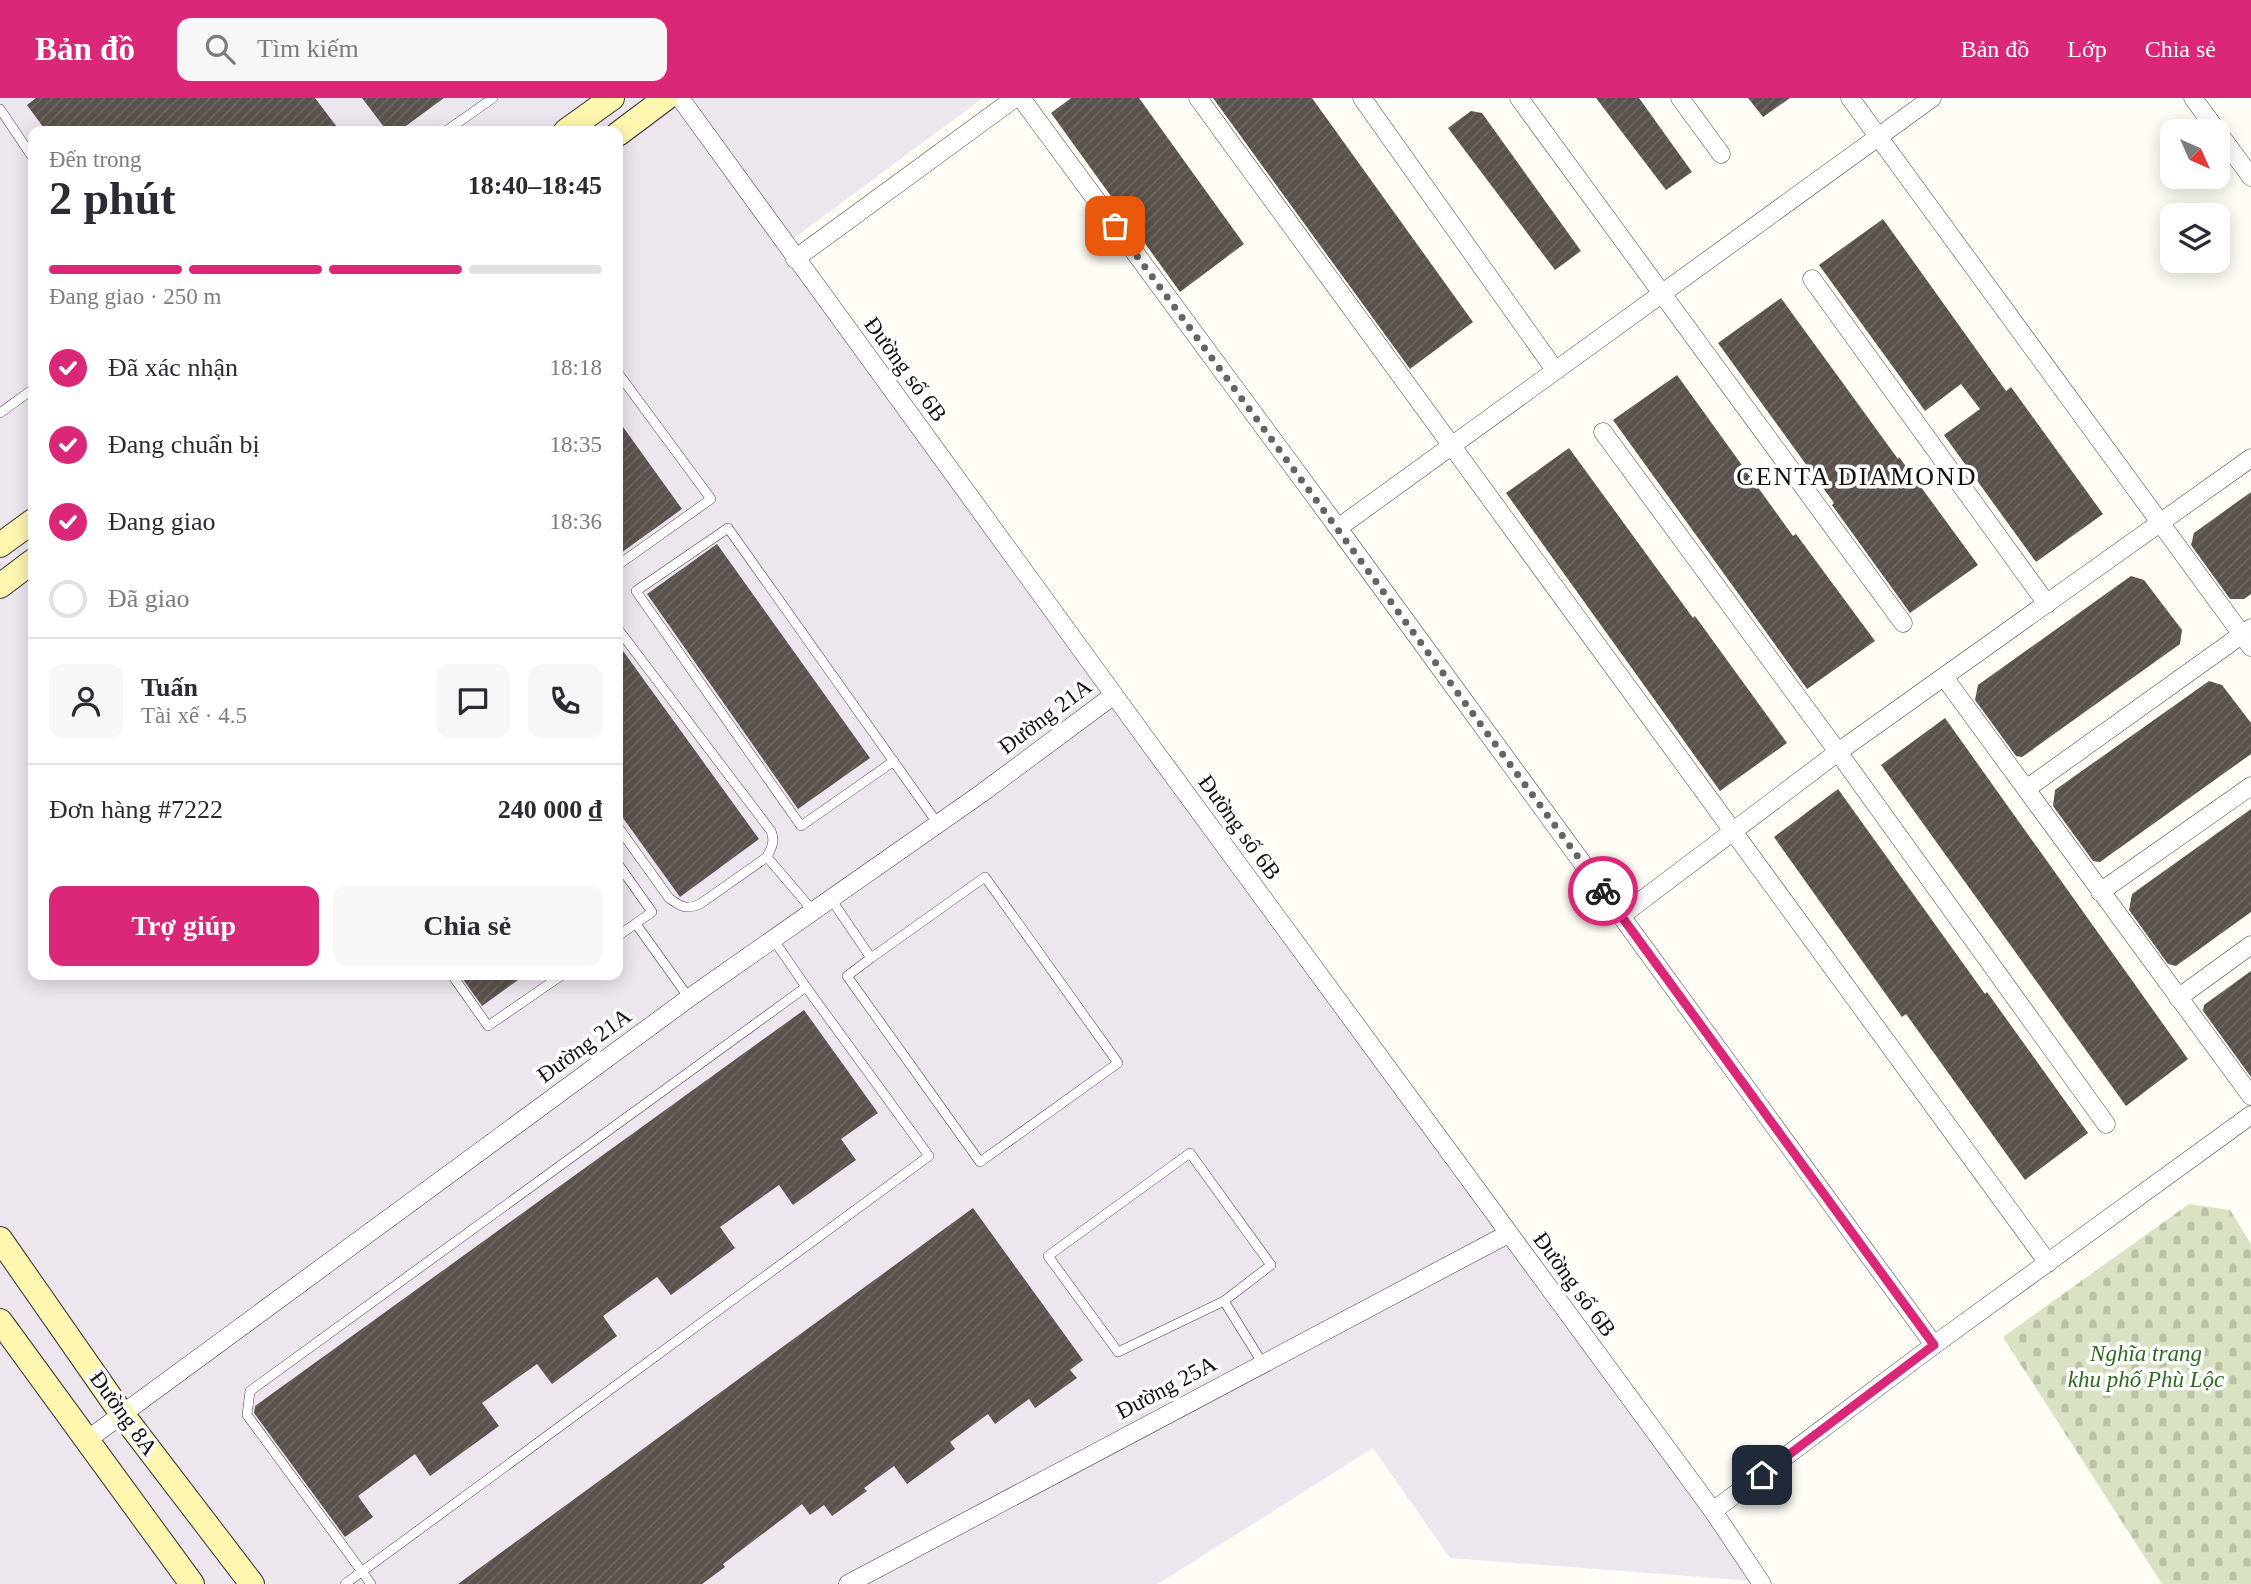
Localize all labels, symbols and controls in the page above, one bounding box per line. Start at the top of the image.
search box [177,18,667,81]
icon: search [201,30,239,68]
text: Bản đồ [35,31,135,67]
text: Tìm kiếm [257,34,359,63]
text: Bản đồ [1961,36,2029,62]
text: Lớp [2067,36,2107,62]
text: Chia sẻ [2145,36,2216,62]
north arrow [2160,119,2230,189]
map controls [2160,119,2230,273]
text: Đến trong [49,147,142,172]
text: 18:40–18:45 [468,171,602,200]
text: 2 phút [49,173,176,224]
pin [1085,196,1145,256]
button: layers [2160,203,2230,273]
icon: bag [1096,207,1134,245]
text: Đang giao · 250 m [49,284,221,309]
street label: Đường số 6B [859,312,952,426]
icon: check [49,349,87,387]
text: Đã xác nhận [108,353,238,382]
text: 18:18 [550,355,602,380]
icon: check [49,426,87,464]
text: Đang chuẩn bị [108,430,260,459]
text: 18:35 [550,432,602,457]
district label: CENTA DIAMOND [1736,462,1978,491]
icon: check [49,503,87,541]
text: Đang giao [108,507,216,536]
text: 18:36 [550,509,602,534]
text: Đã giao [108,584,190,613]
button: person [49,664,123,738]
button: chat [436,664,510,738]
button: phone [528,664,602,738]
text: Tuấn [141,673,198,702]
street label: Đường 21A [994,673,1097,759]
text: Tài xế · 4.5 [141,703,247,728]
street label: Đường số 6B [1193,770,1286,884]
text: Đơn hàng #7222 [49,795,223,824]
text: 240 000 ₫ [498,795,602,824]
courier [1568,856,1638,926]
icon: bike [1584,872,1622,910]
button: Trợ giúp [49,886,319,966]
button: Chia sẻ [333,886,602,966]
street label: Đường 21A [533,1003,636,1088]
street label: Đường số 6B [1528,1227,1621,1341]
park label: Nghĩa trang khu phố Phù Lộc [2068,1341,2224,1392]
street label: Đường 25A [1112,1350,1221,1424]
street label: Đường 8A [85,1366,163,1461]
pin [1732,1445,1792,1505]
icon: home [1743,1456,1781,1494]

